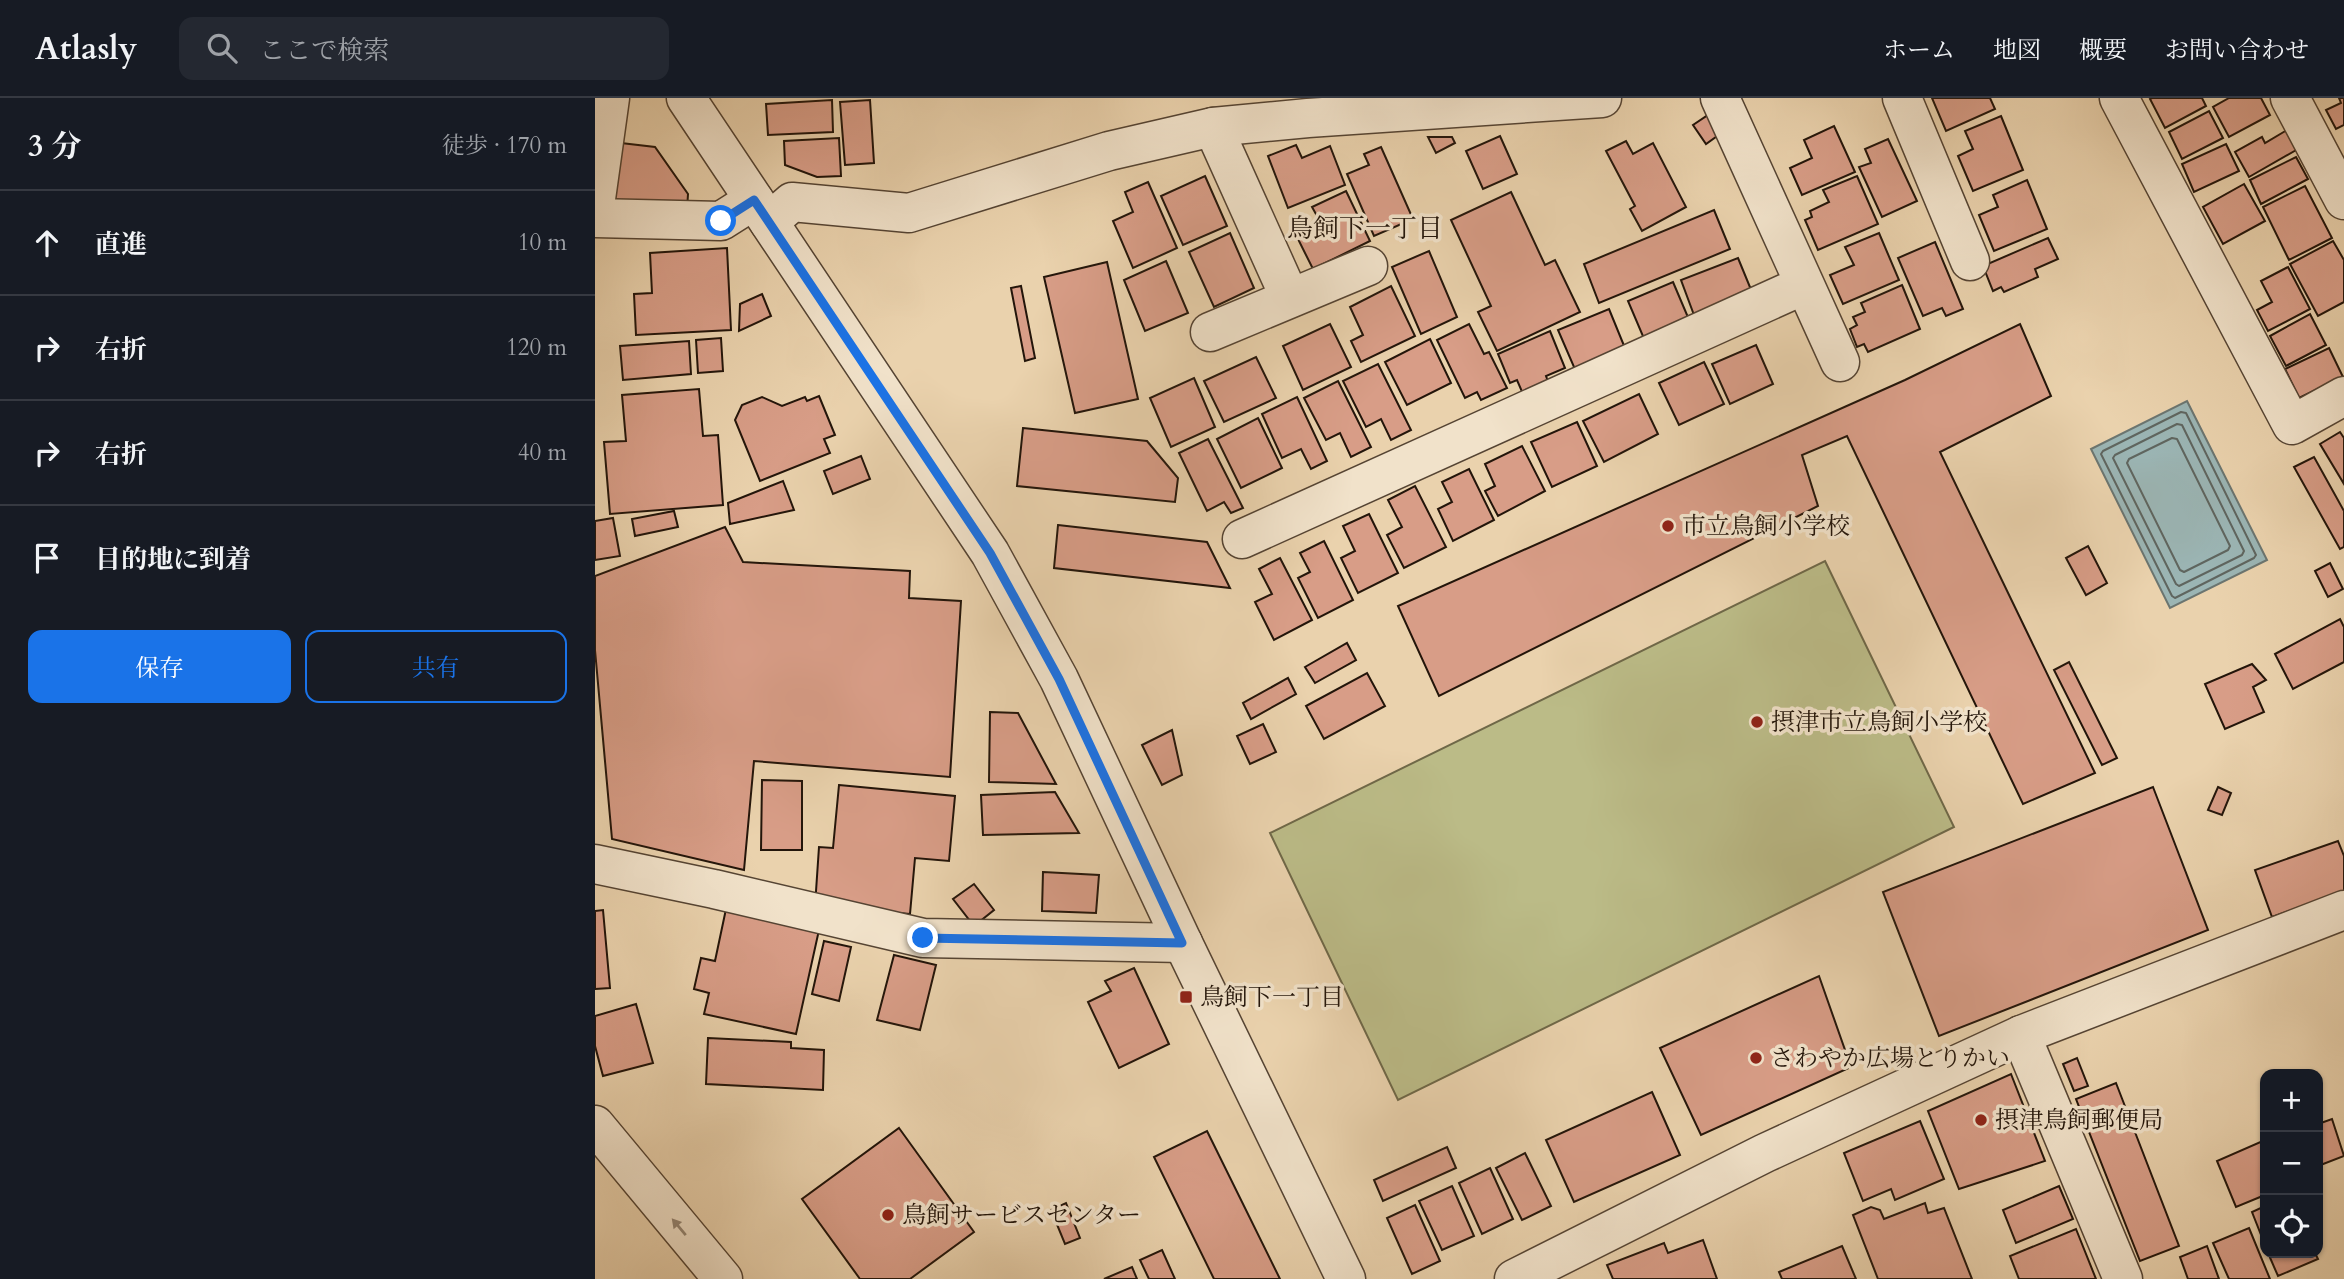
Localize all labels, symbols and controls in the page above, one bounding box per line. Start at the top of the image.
search box [179,17,669,80]
text: Atlasly [35,26,137,71]
icon: search [203,29,241,67]
text: ここで検索 [259,33,389,68]
text: ホーム [1883,34,1955,67]
text: 地図 [1993,34,2041,67]
text: 概要 [2079,34,2127,67]
text: お問い合わせ [2165,34,2309,67]
text: 3 分 [28,126,81,167]
text: 徒歩 · 170 m [442,130,567,161]
route start [705,205,736,236]
district label: 鳥飼下一丁目 [1287,211,1443,246]
icon: ahead [28,224,66,262]
text: 直進 [95,227,147,262]
text: 10 m [518,227,567,258]
icon: right [28,329,66,367]
text: 右折 [95,332,147,367]
text: 120 m [506,332,567,363]
icon: right [28,434,66,472]
text: 右折 [95,437,147,472]
text: 40 m [518,437,567,468]
place label: 市立鳥飼小学校 [1682,510,1850,543]
marker: 市立鳥飼小学校 [1660,518,1676,534]
icon: arrive [28,539,66,577]
text: 目的地に到着 [95,542,251,577]
button: 保存 [28,630,291,703]
button: 共有 [305,630,567,703]
place label: 摂津市立鳥飼小学校 [1771,706,1987,739]
marker: 摂津市立鳥飼小学校 [1749,714,1765,730]
route end [907,922,938,953]
place label: 鳥飼下一丁目 [1200,981,1344,1014]
marker: 鳥飼下一丁目 [1178,989,1194,1005]
place label: さわやか広場とりかい [1770,1042,2010,1075]
marker: さわやか広場とりかい [1748,1050,1764,1066]
map controls [2260,1069,2323,1258]
button: + [2260,1069,2323,1132]
place label: 摂津鳥飼郵便局 [1995,1104,2163,1137]
marker: 摂津鳥飼郵便局 [1973,1112,1989,1128]
button: − [2260,1132,2323,1195]
button: locate [2260,1195,2323,1258]
place label: 鳥飼サービスセンター [902,1199,1141,1232]
marker: 鳥飼サービスセンター [880,1207,896,1223]
one-way arrow [672,1218,687,1235]

